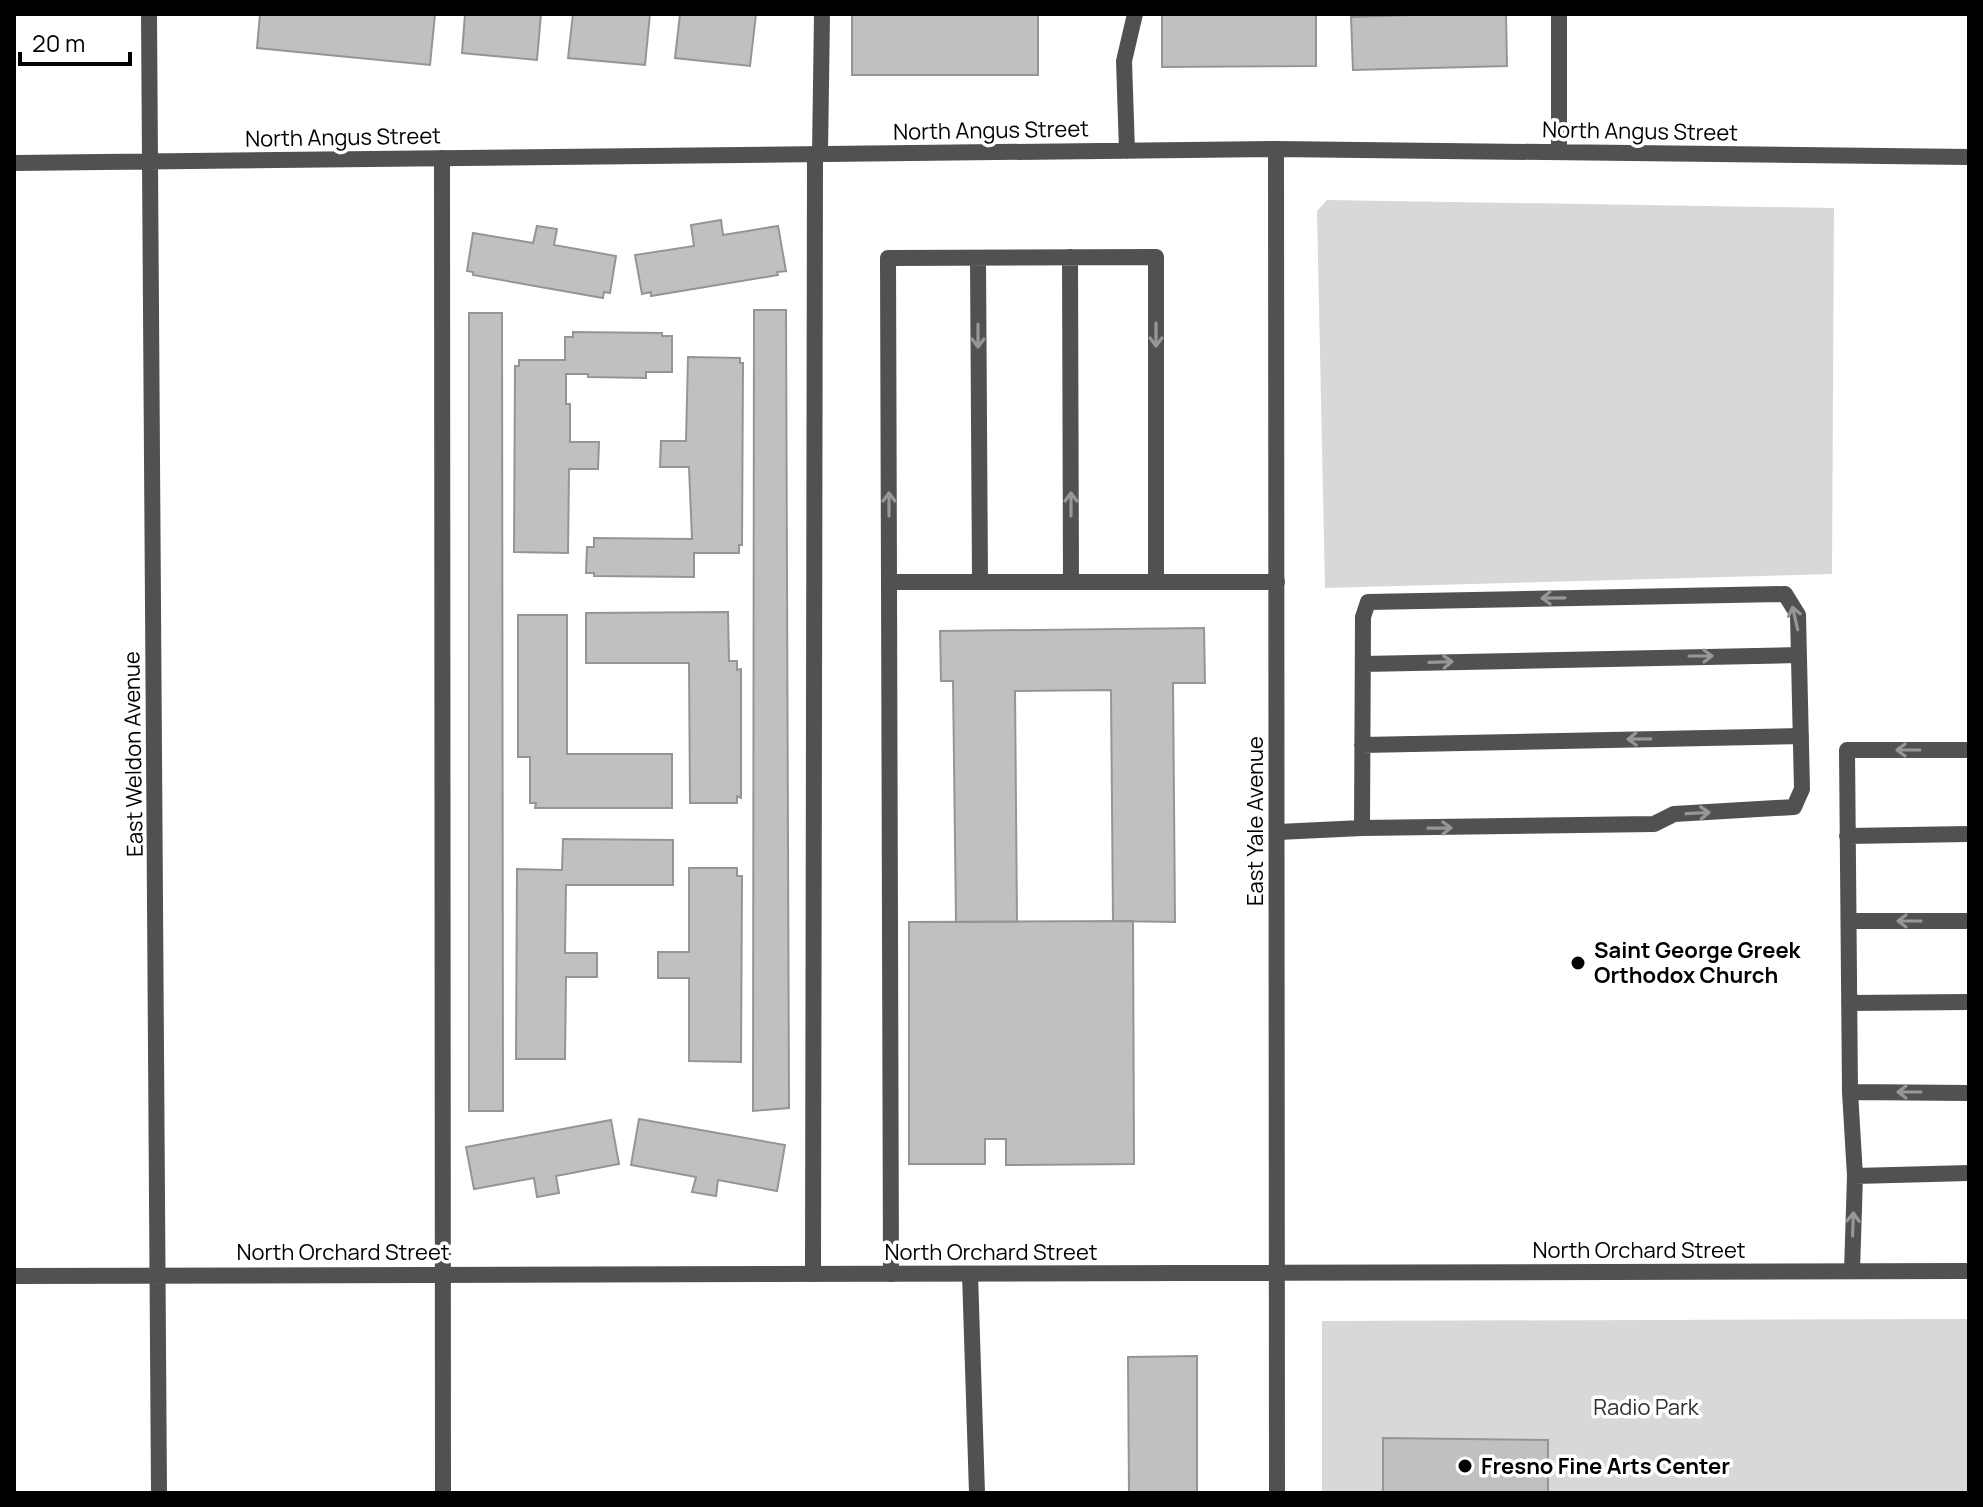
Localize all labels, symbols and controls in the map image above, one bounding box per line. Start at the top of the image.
scale bar [20,16,130,66]
text: 20 m [32,26,85,59]
street label: North Angus Street [893,113,1089,147]
street label: North Angus Street [1542,114,1738,148]
street label: North Angus Street [245,120,441,154]
one-way arrow [1148,321,1164,348]
one-way arrow [970,322,986,349]
one-way arrow [881,491,897,518]
one-way arrow [1063,491,1078,518]
one-way arrow [1540,590,1567,606]
one-way arrow [1787,606,1802,631]
one-way arrow [1687,648,1714,664]
street label: East Weldon Avenue [116,651,150,857]
one-way arrow [1427,654,1454,669]
one-way arrow [1626,732,1653,747]
street label: East Yale Avenue [1240,736,1270,906]
one-way arrow [1895,742,1922,758]
one-way arrow [1684,805,1711,820]
one-way arrow [1426,820,1453,836]
one-way arrow [1896,913,1923,929]
place label: Saint George Greek Orthodox Church [1594,935,1802,990]
marker: Saint George Greek Orthodox Church [1569,954,1587,972]
one-way arrow [1896,1084,1923,1100]
one-way arrow [1846,1211,1861,1238]
street label: North Orchard Street [1532,1235,1746,1265]
street label: North Orchard Street [236,1237,450,1267]
street label: North Orchard Street [884,1237,1098,1267]
park label: Radio Park [1593,1392,1700,1422]
place label: Fresno Fine Arts Center [1481,1451,1730,1481]
marker: Fresno Fine Arts Center [1456,1457,1474,1475]

